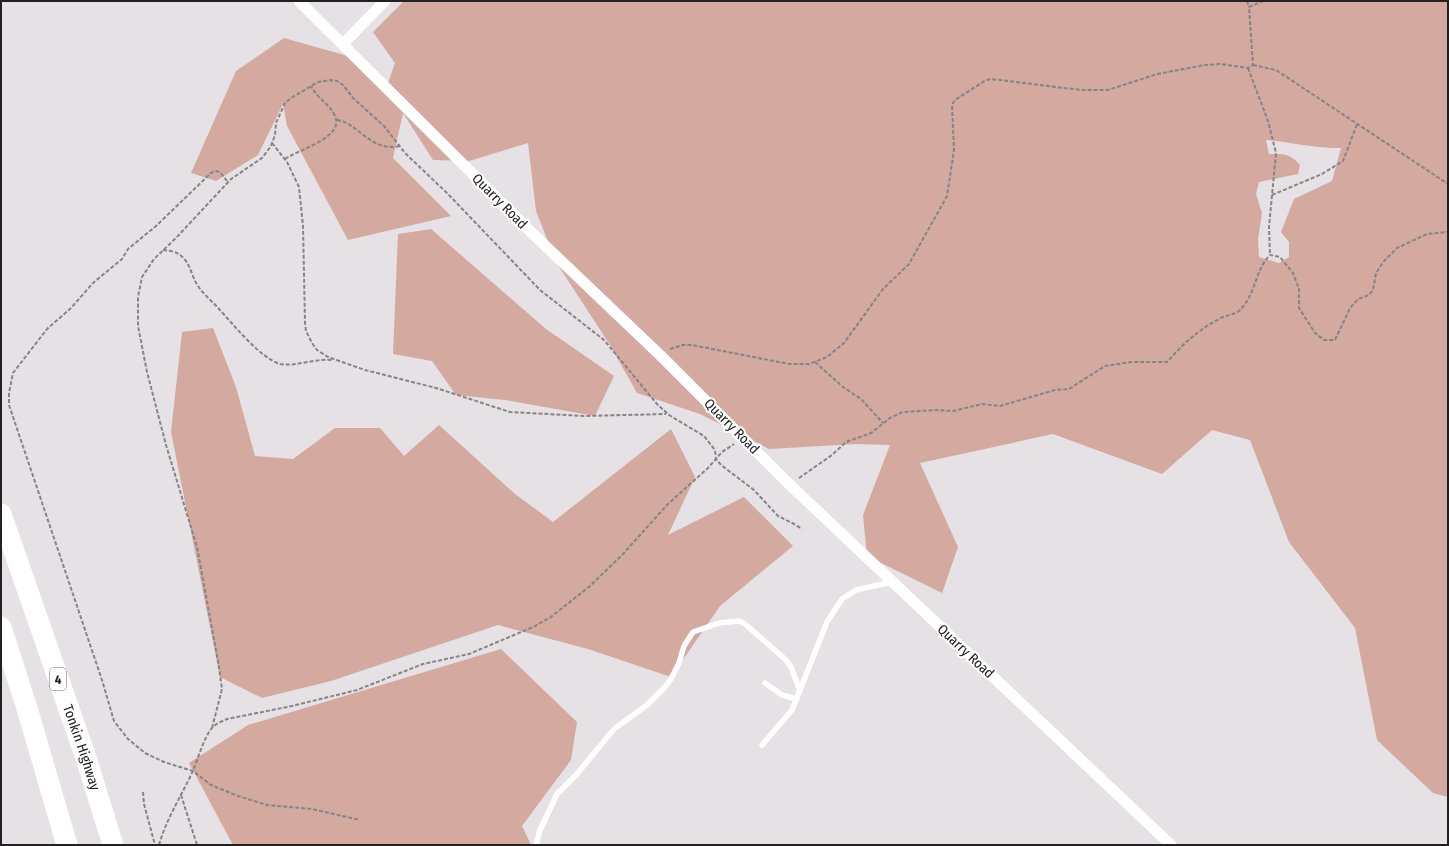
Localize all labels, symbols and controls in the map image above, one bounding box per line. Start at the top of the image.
street label: Quarry Road [468,170,531,233]
street label: Quarry Road [700,395,763,458]
street label: Quarry Road [934,621,998,682]
road number: 4 [50,668,66,690]
street label: Tonkin Highway [59,703,104,793]

